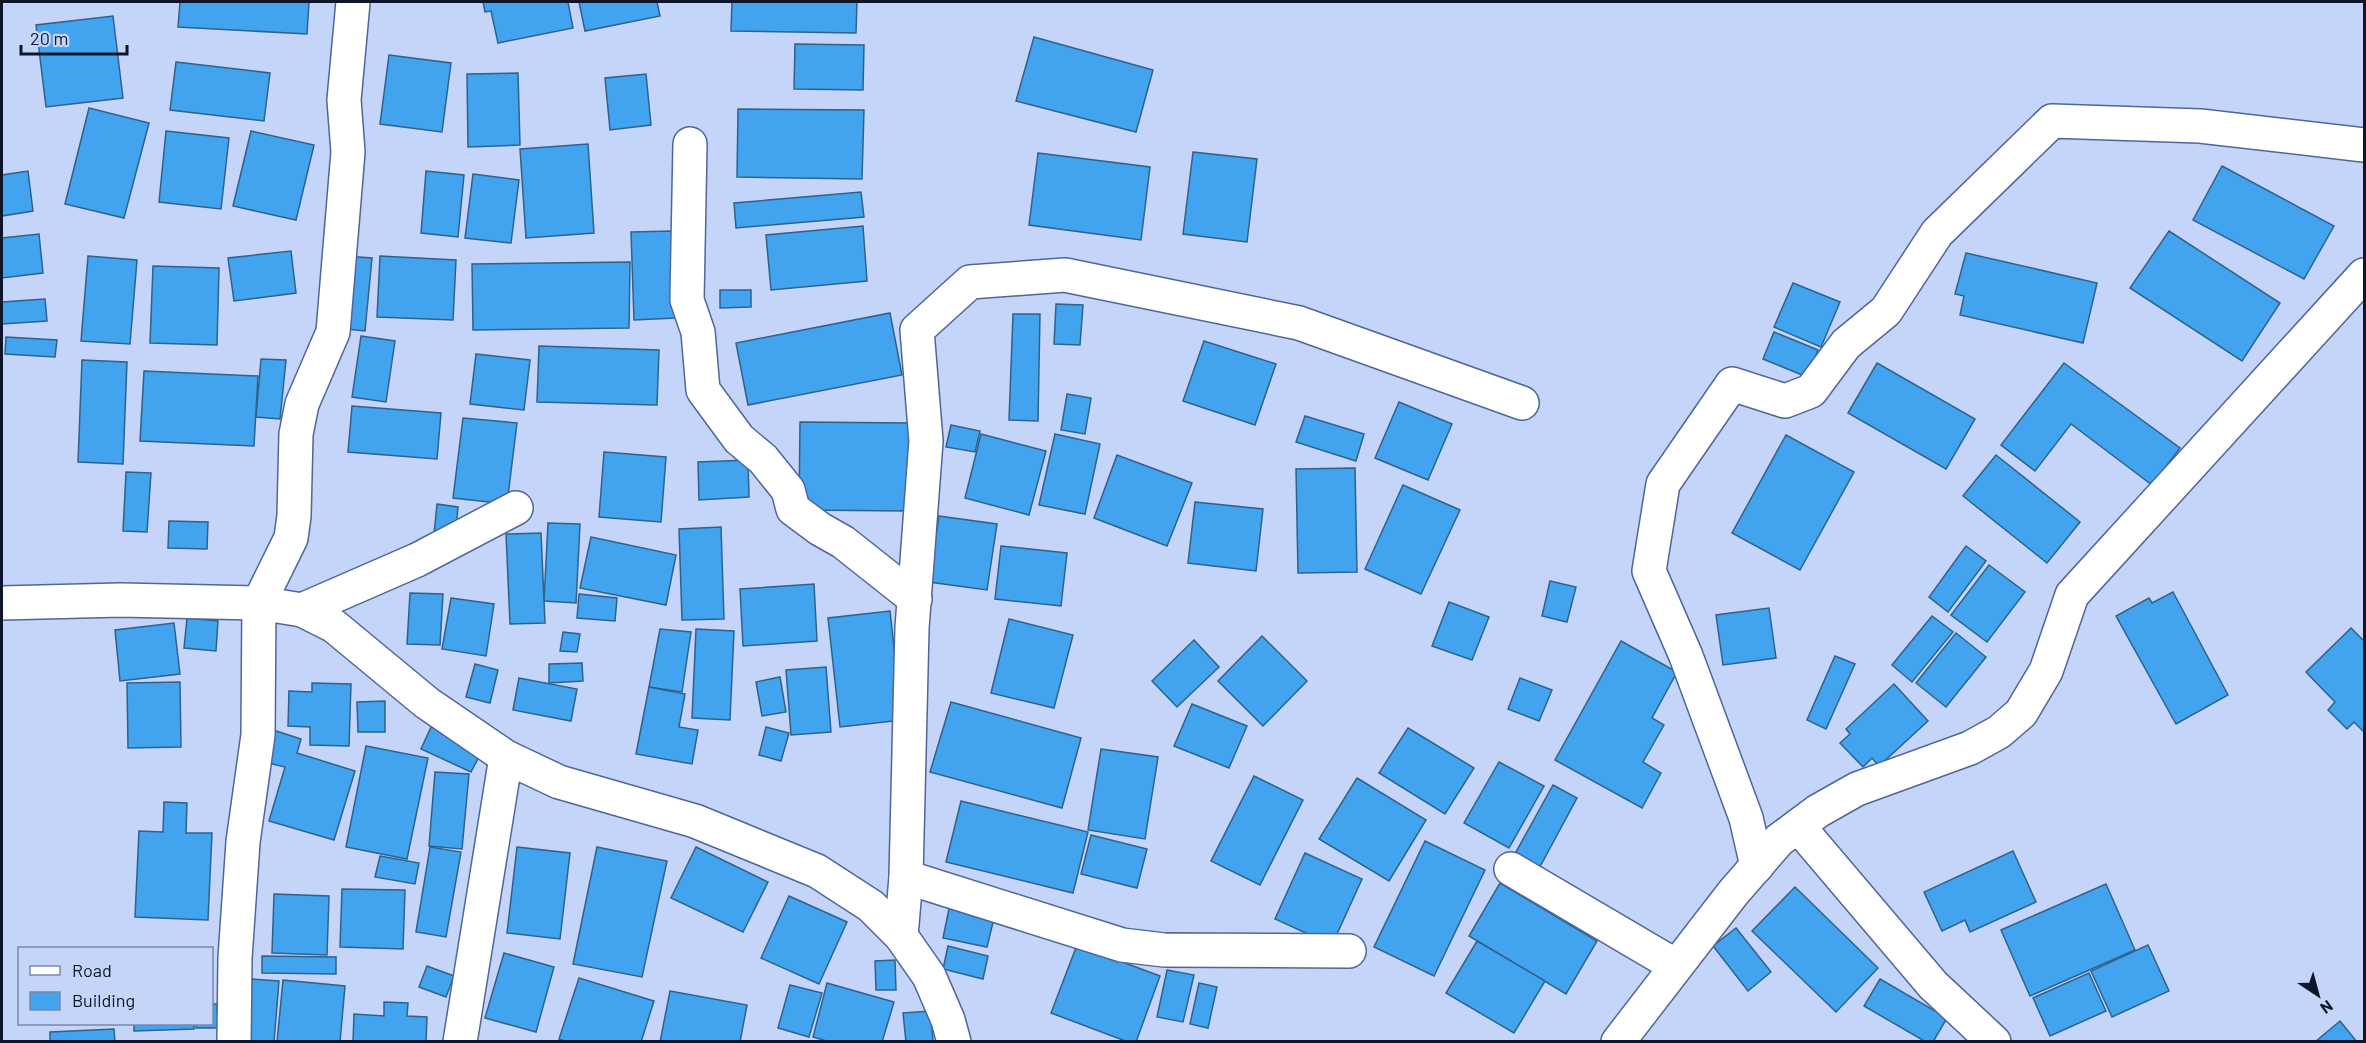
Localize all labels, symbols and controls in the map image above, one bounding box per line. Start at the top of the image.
scale bar [21,18,128,56]
text: 20 m [30,27,68,49]
legend [18,947,213,1025]
text: Road [72,959,112,981]
north arrow [2288,965,2348,1025]
text: Building [72,989,135,1011]
text: N [2317,997,2337,1018]

